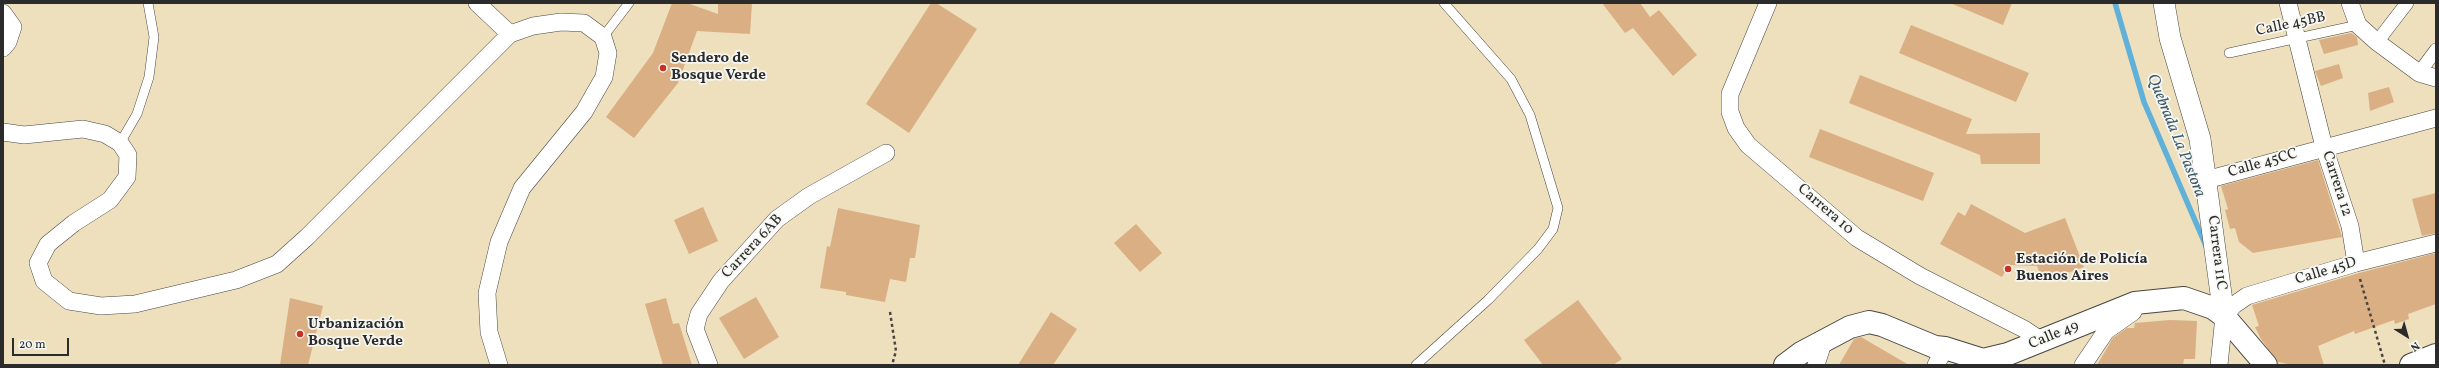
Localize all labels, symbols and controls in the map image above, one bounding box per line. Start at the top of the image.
street label: Calle 45BB [2255,9,2327,41]
place label: Sendero de Bosque Verde [671,50,766,85]
marker: Sendero de Bosque Verde [658,63,668,73]
water label: Quebrada La Pastora [2141,72,2209,200]
street label: Calle 45CC [2226,146,2300,182]
street label: Carrera 12 [2317,149,2355,219]
street label: Carrera 10 [1793,181,1857,239]
street label: Carrera 6AB [719,211,787,283]
street label: Carrera 11C [2202,215,2230,291]
place label: Estación de Policía Buenos Aires [2016,251,2148,286]
street label: Calle 45D [2293,254,2359,290]
marker: Estación de Policía Buenos Aires [2003,264,2013,274]
place label: Urbanización Bosque Verde [308,316,404,351]
north arrow [2387,316,2427,356]
street label: Calle 49 [2026,318,2082,354]
marker: Urbanización Bosque Verde [295,329,305,339]
scale bar [14,330,71,356]
text: 20 m [19,337,46,353]
text: N [2407,338,2422,354]

